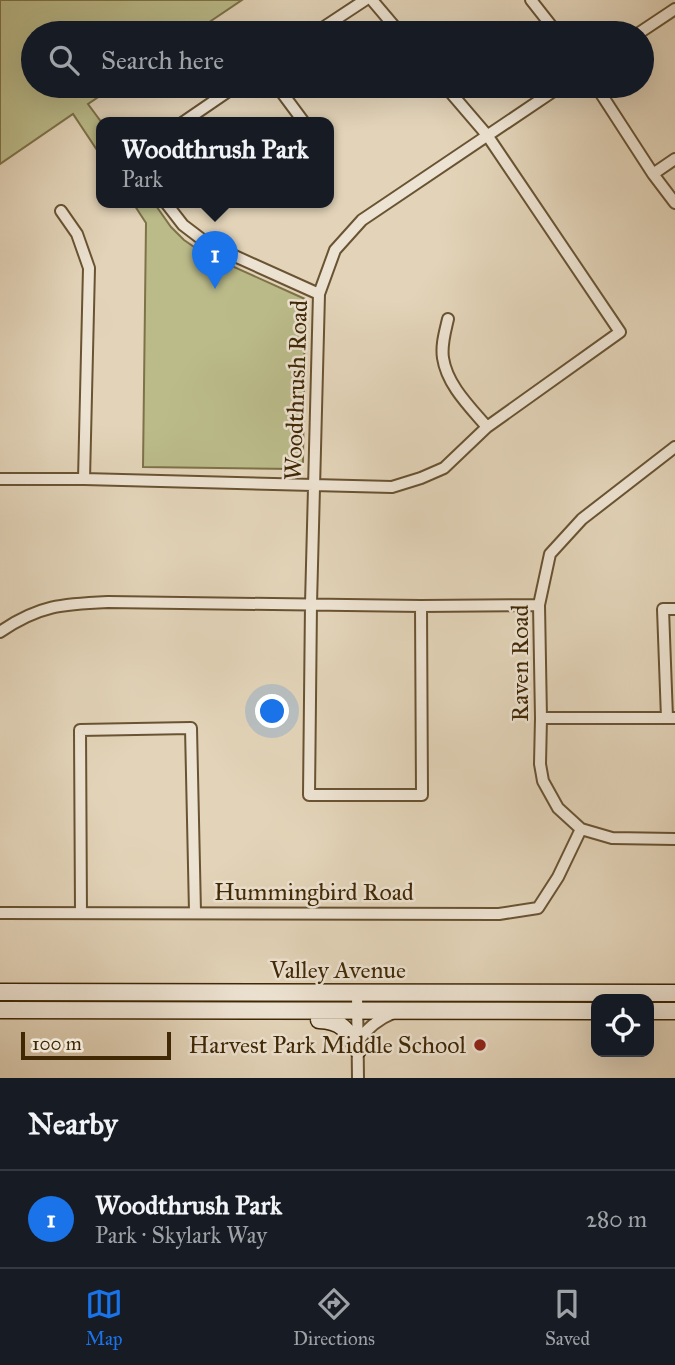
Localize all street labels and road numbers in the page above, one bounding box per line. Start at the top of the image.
street label: Woodthrush Road [278,299,314,481]
street label: Raven Road [505,604,535,722]
street label: Hummingbird Road [214,877,414,907]
street label: Valley Avenue [269,955,406,985]

